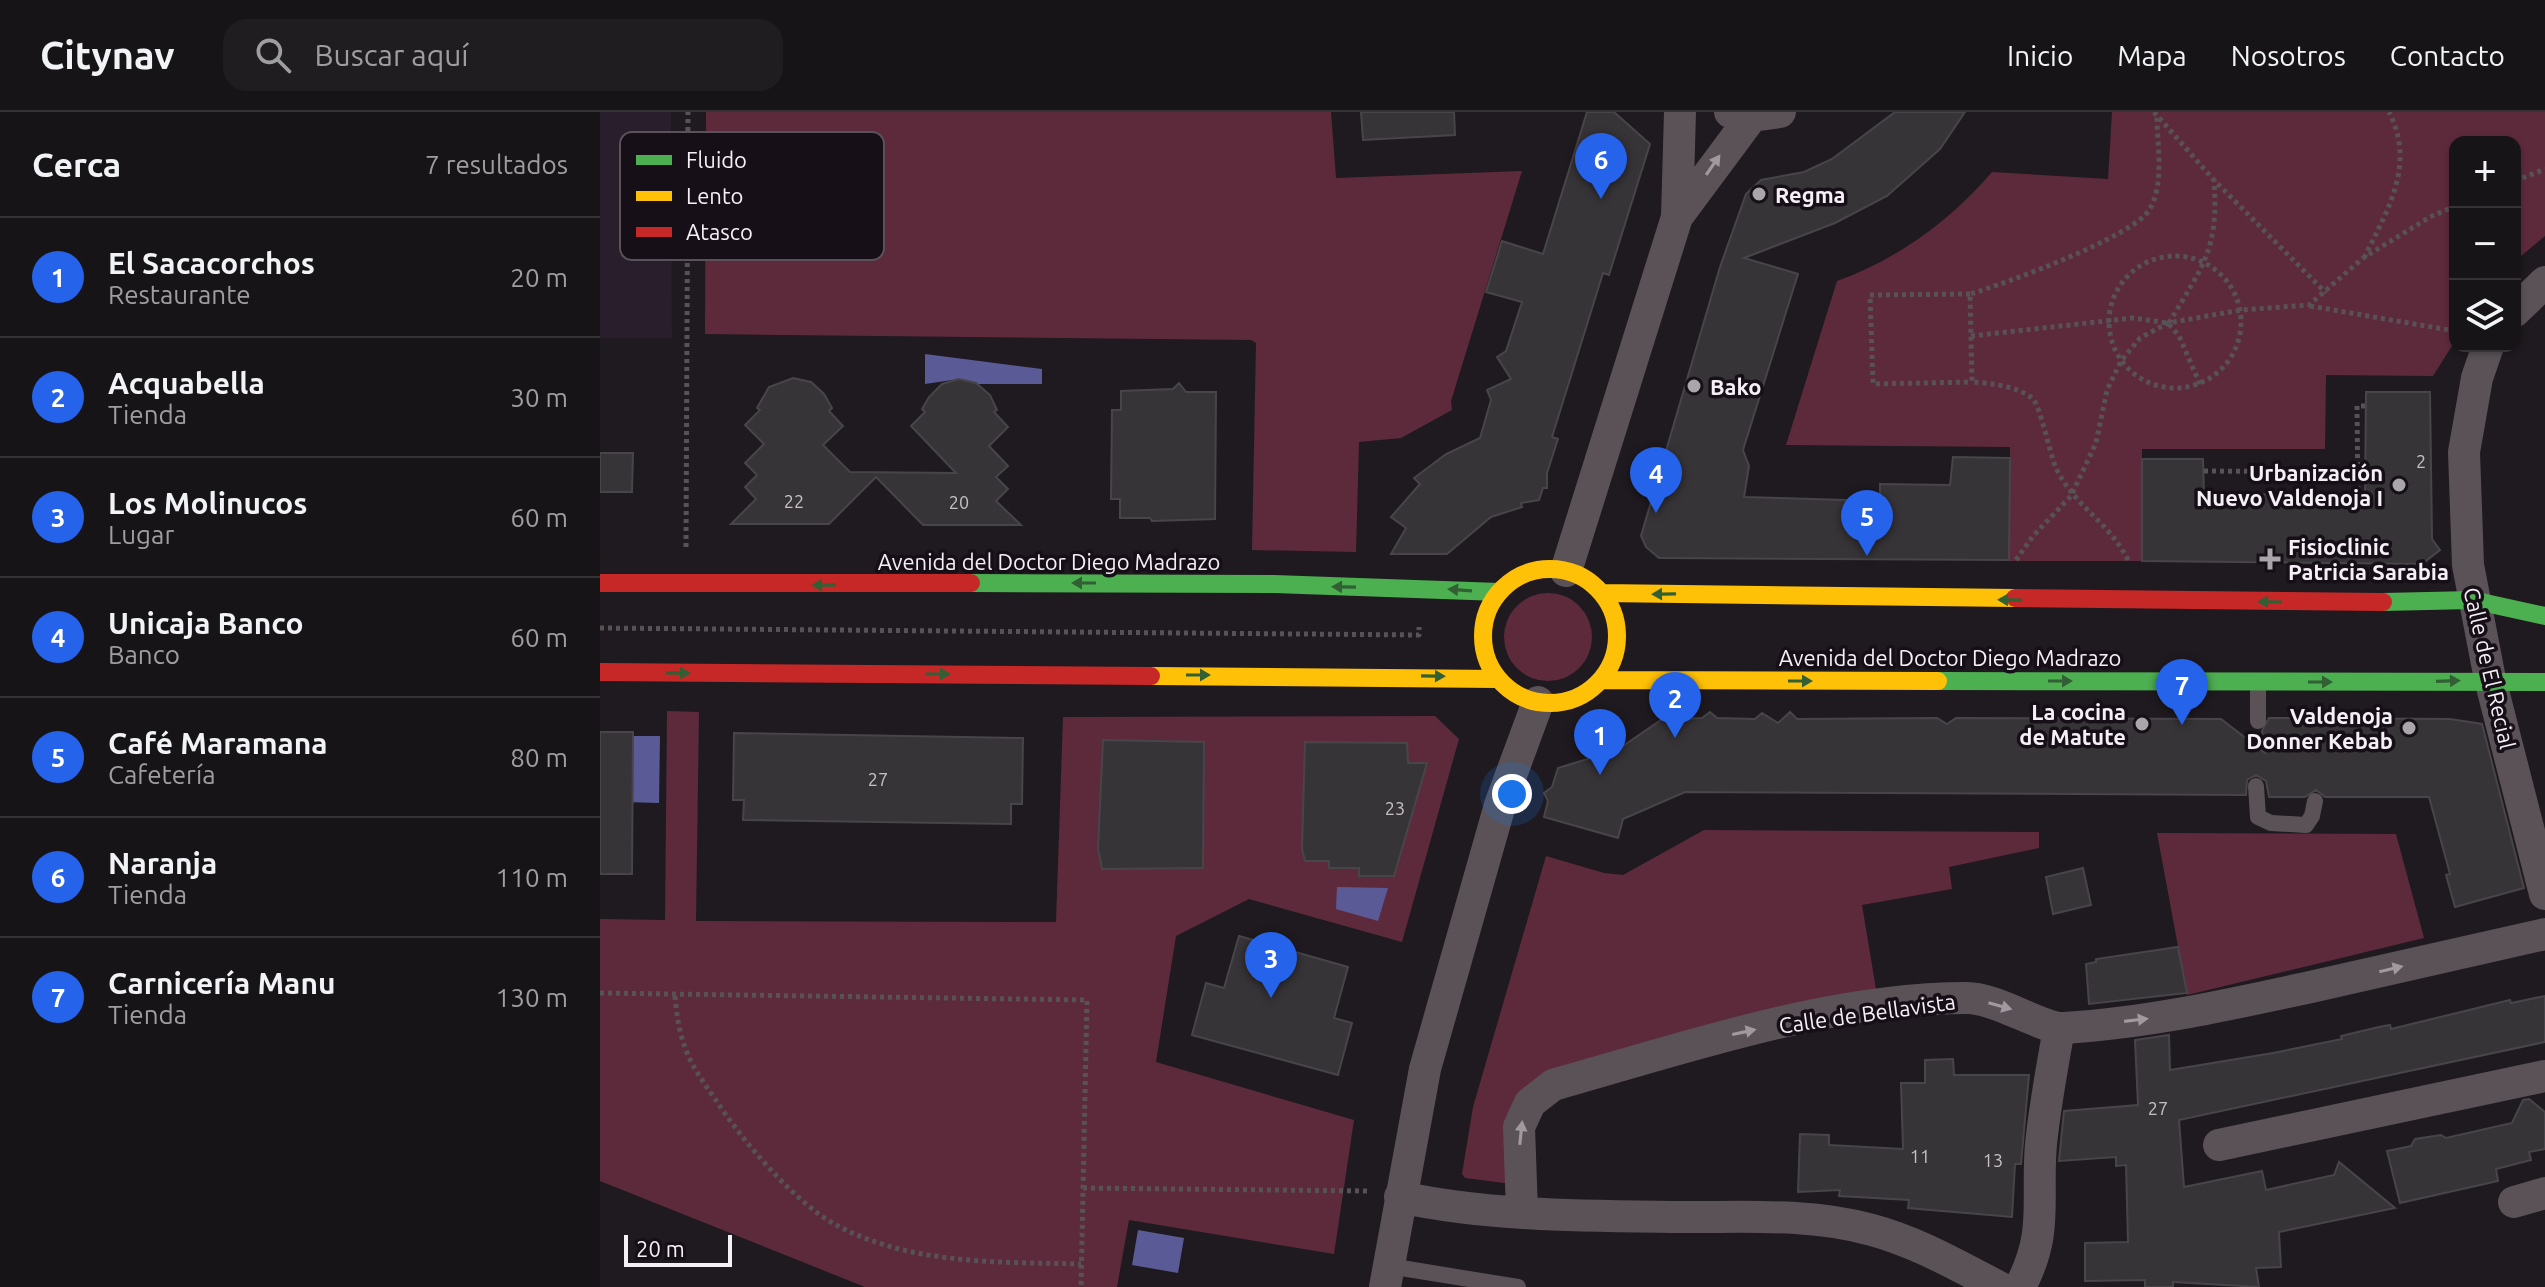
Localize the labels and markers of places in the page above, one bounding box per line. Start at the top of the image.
pin: 6 [1575,133,1627,199]
place label: Regma [1775,182,1846,207]
marker: Regma [1750,185,1768,203]
place label: Bako [1710,374,1761,399]
marker: Bako [1685,377,1703,395]
pin: 4 [1630,447,1682,513]
place label: Urbanización Nuevo Valdenoja I [2196,460,2383,510]
marker: Urbanización Nuevo Valdenoja I [2390,476,2408,494]
pin: 5 [1841,490,1893,556]
place label: Fisioclinic Patricia Sarabia [2288,534,2449,584]
marker: Fisioclinic Patricia Sarabia [2259,548,2281,570]
pin: 7 [2156,659,2208,725]
pin: 2 [1649,672,1701,738]
place label: La cocina de Matute [2019,699,2126,749]
place label: Valdenoja Donner Kebab [2246,703,2393,753]
pin: 1 [1574,709,1626,775]
marker: La cocina de Matute [2133,715,2151,733]
marker: Valdenoja Donner Kebab [2400,719,2418,737]
pin: 3 [1245,932,1297,998]

